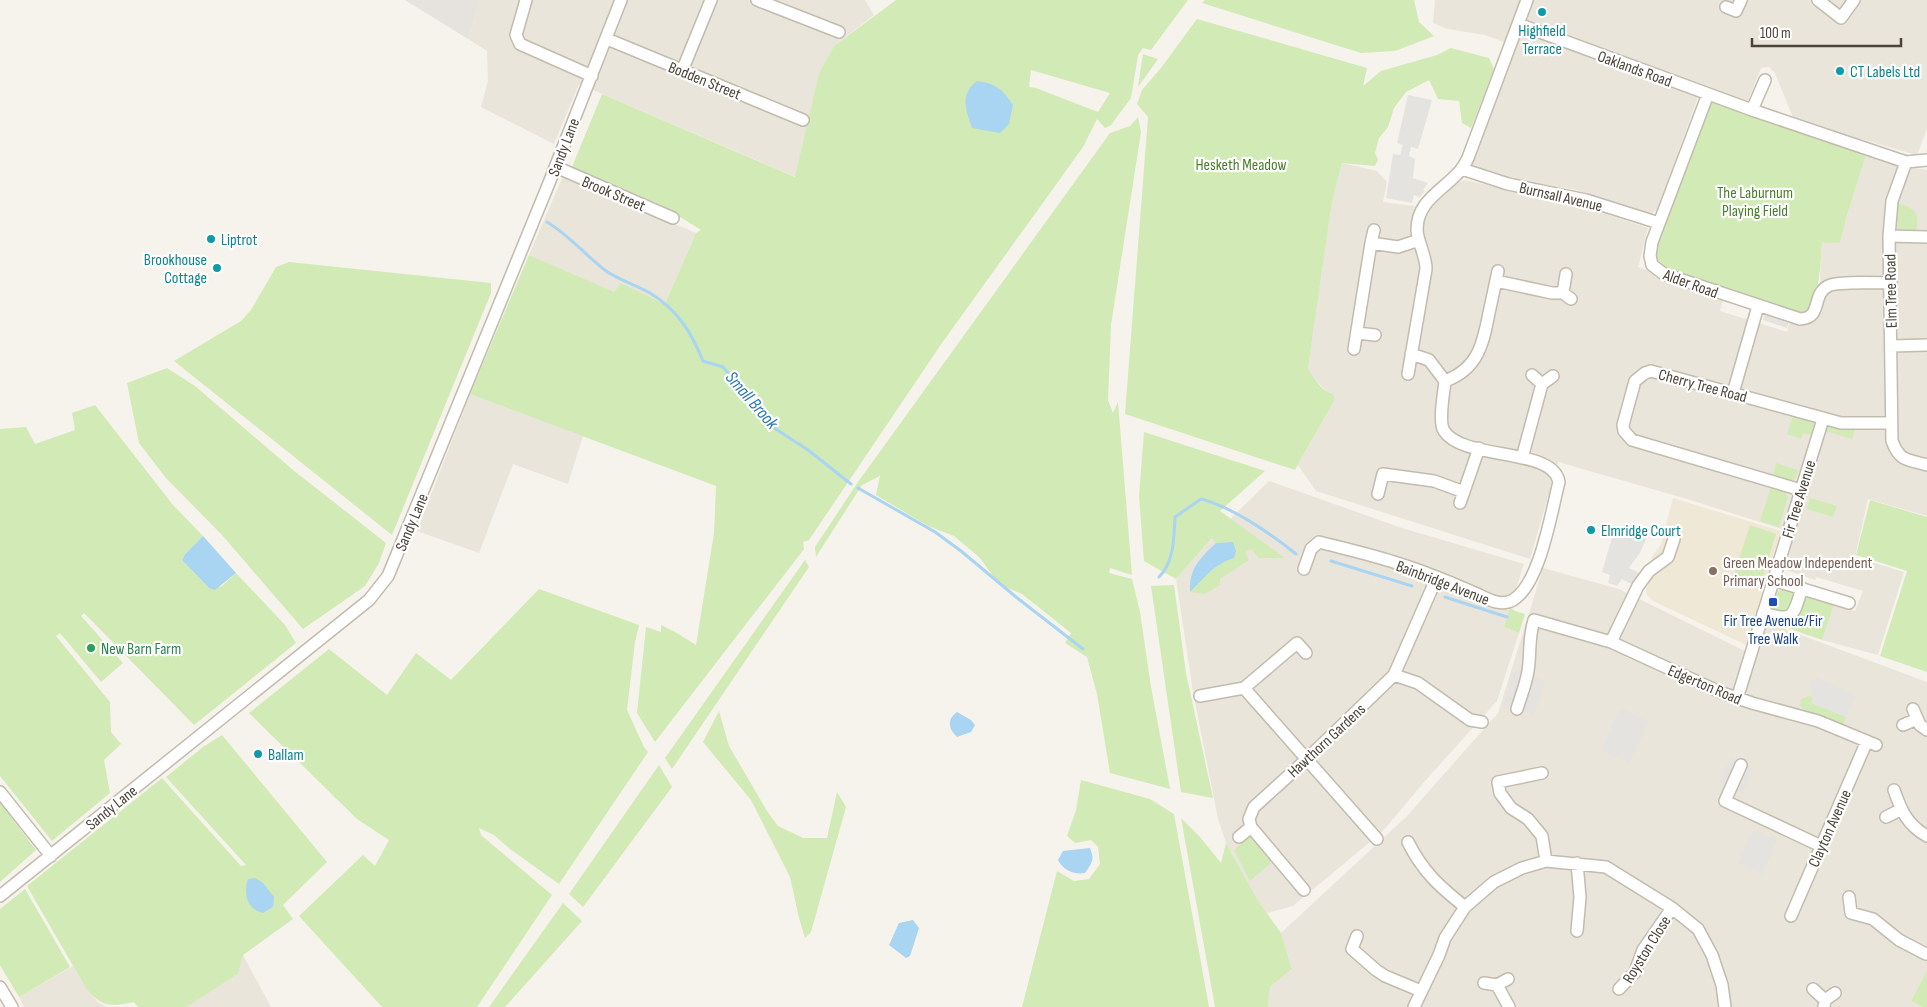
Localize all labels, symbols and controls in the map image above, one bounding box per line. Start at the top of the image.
marker: Highfield Terrace [1536,6,1548,18]
scale bar [1752,15,1901,47]
place label: Highfield Terrace [1518,22,1566,59]
text: 100 m [1760,24,1791,43]
street label: Oaklands Road [1595,47,1674,92]
street label: Bodden Street [665,58,744,105]
place label: CT Labels Ltd [1850,63,1920,82]
marker: CT Labels Ltd [1834,65,1846,77]
street label: Sandy Lane [545,116,584,179]
park label: Hesketh Meadow [1195,156,1287,175]
street label: Brook Street [579,173,648,216]
street label: Burnsall Avenue [1517,179,1604,216]
park label: The Laburnum Playing Field [1717,184,1793,221]
place label: Liptrot [221,231,257,250]
marker: Liptrot [205,233,217,245]
place label: Brookhouse Cottage [144,251,207,288]
street label: Elm Tree Road [1881,254,1902,328]
marker: Brookhouse Cottage [211,262,223,274]
street label: Alder Road [1660,265,1720,303]
street label: Cherry Tree Road [1656,366,1749,407]
water label: Small Brook [721,367,783,434]
street label: Fir Tree Avenue [1779,458,1820,541]
street label: Sandy Lane [392,491,433,554]
place label: Elmridge Court [1601,522,1681,541]
marker: Elmridge Court [1585,524,1597,536]
place label: Green Meadow Independent Primary School [1723,554,1873,591]
street label: Bainbridge Avenue [1393,557,1492,610]
marker: Green Meadow Independent Primary School [1707,565,1719,577]
marker: Fir Tree Avenue/Fir Tree Walk [1767,596,1779,608]
place label: Fir Tree Avenue/Fir Tree Walk [1723,612,1823,649]
place label: New Barn Farm [101,640,181,659]
marker: New Barn Farm [85,642,97,654]
street label: Edgerton Road [1665,661,1744,709]
street label: Hawthorn Gardens [1284,700,1370,782]
place label: Ballam [268,746,304,765]
marker: Ballam [252,748,264,760]
street label: Sandy Lane [82,782,141,835]
street label: Clayton Avenue [1805,787,1856,870]
street label: Royston Close [1619,913,1675,987]

